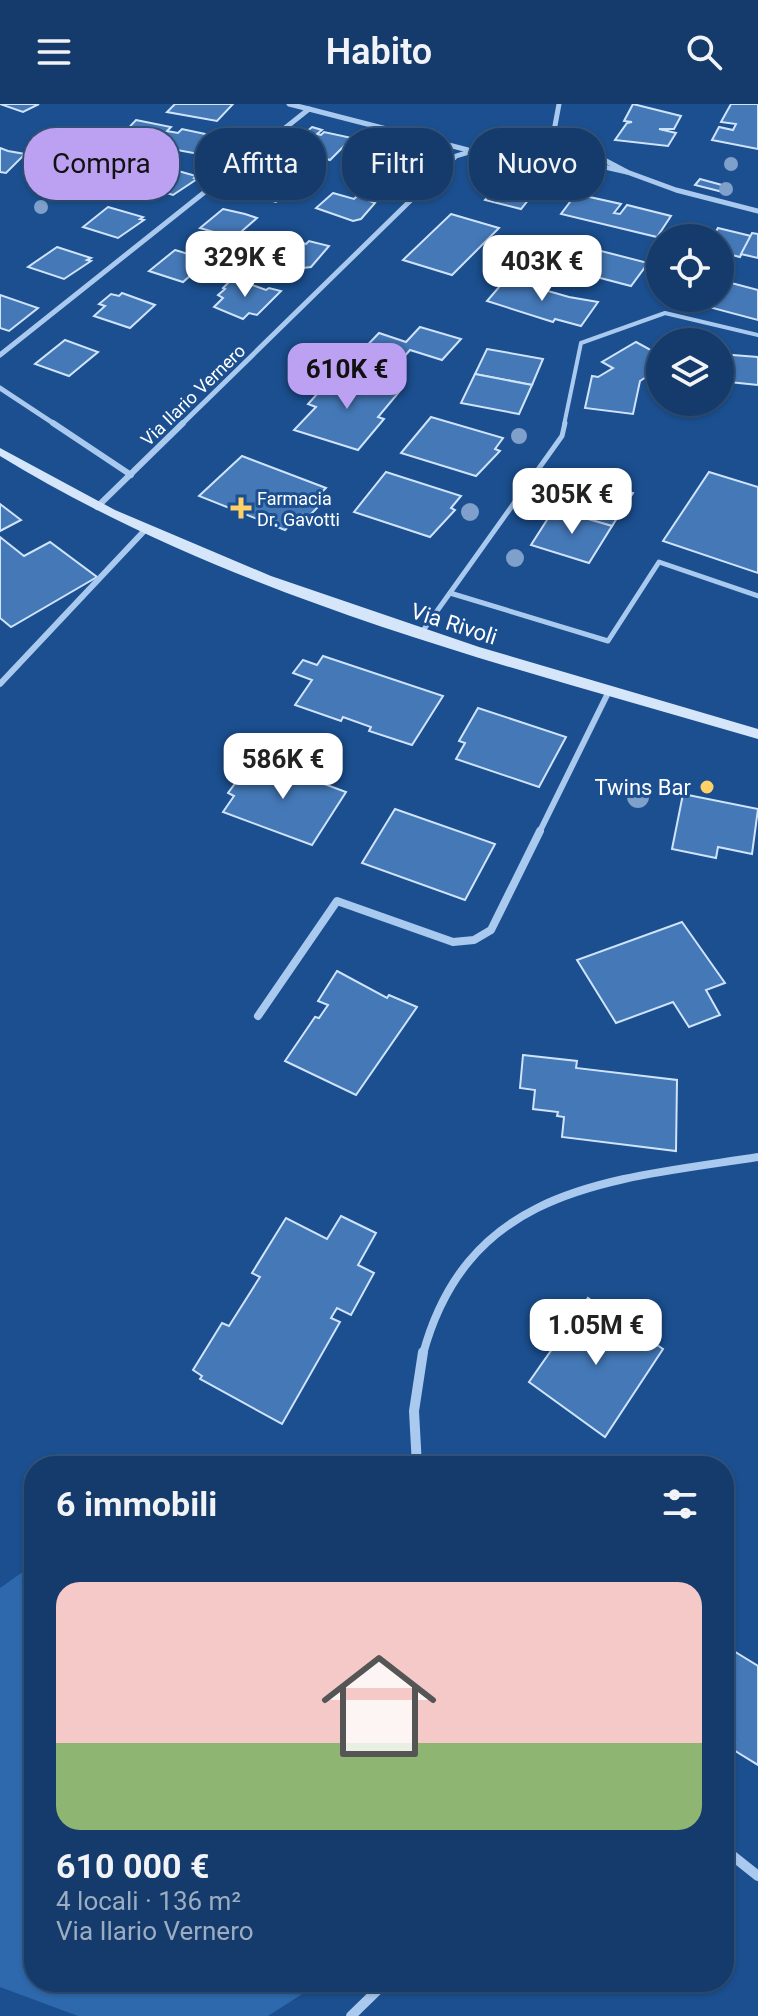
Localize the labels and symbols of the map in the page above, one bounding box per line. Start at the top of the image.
pin: 329K € [180,231,310,299]
pin: 403K € [477,235,607,303]
street label: Via Ilario Vernero [137,340,249,450]
pin: 610K € [282,343,412,411]
pin: 305K € [507,468,637,536]
place label: Farmacia Dr. Gavotti [257,488,340,530]
marker: Farmacia Dr. Gavotti [232,499,250,517]
street label: Via Rivoli [408,598,500,650]
pin: 586K € [218,733,348,801]
place label: Twins Bar [595,775,692,800]
marker: Twins Bar [698,778,716,796]
pin: 1.05M € [522,1299,670,1367]

